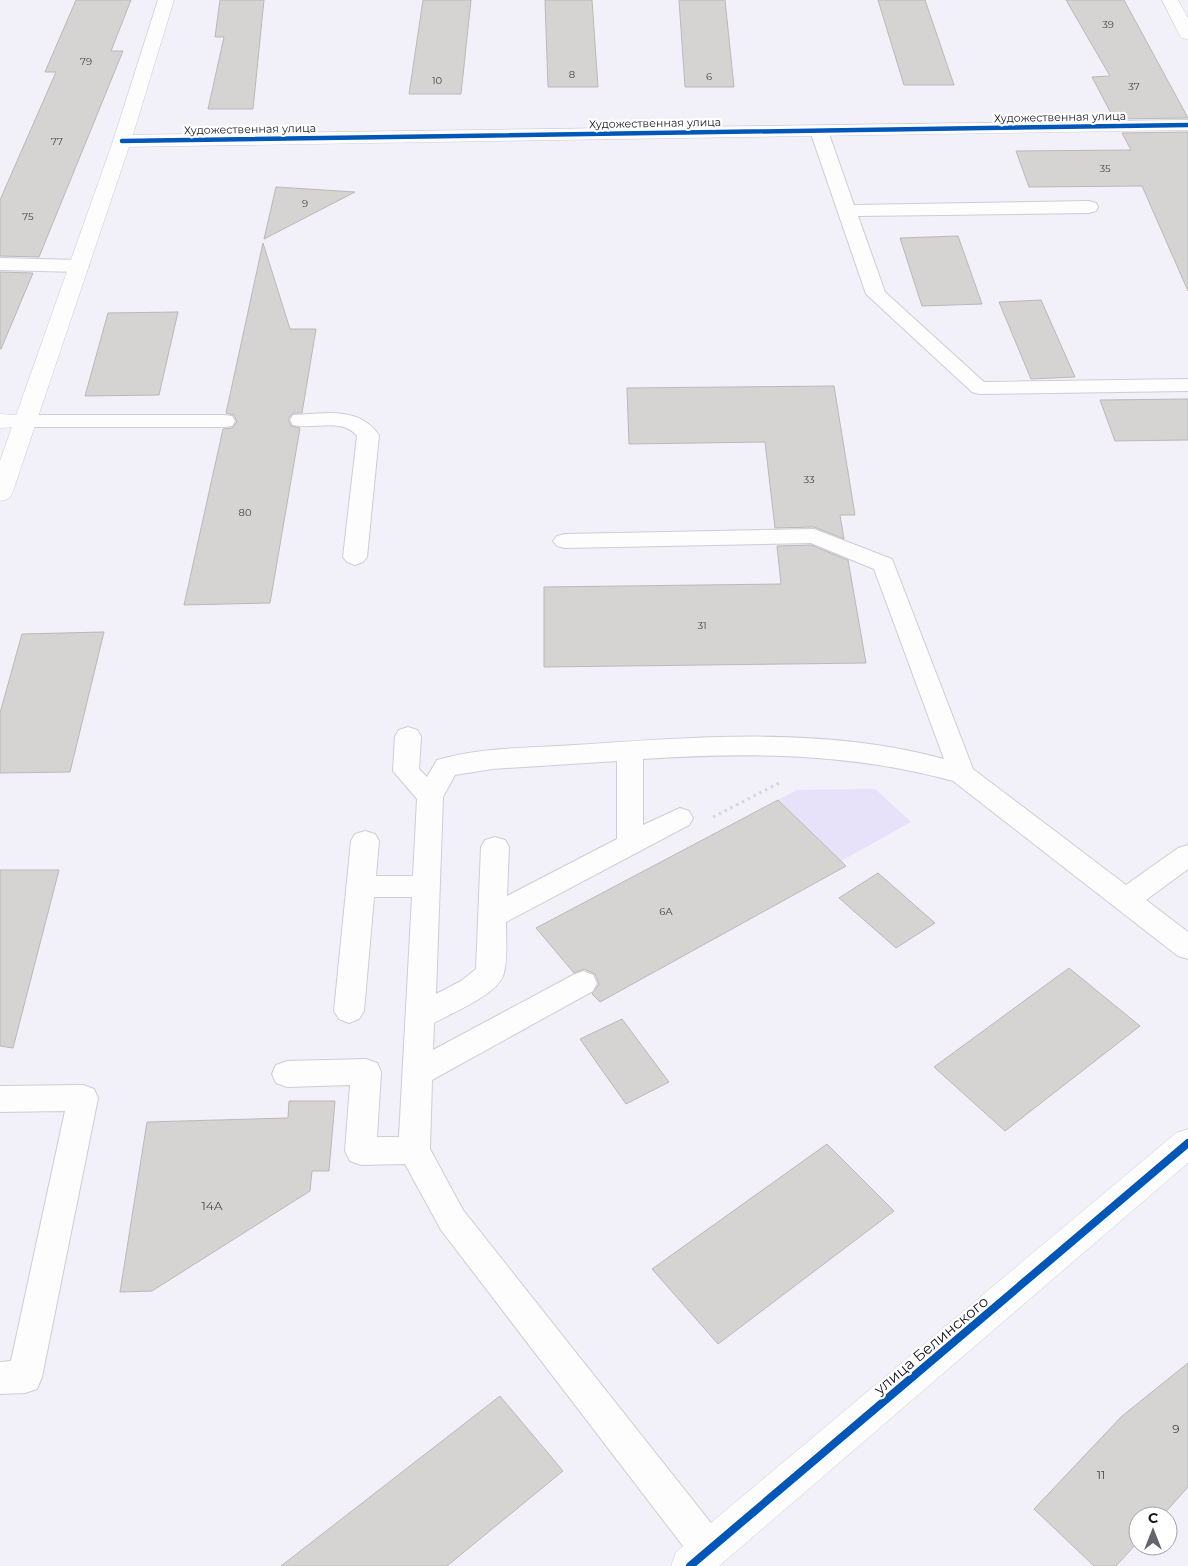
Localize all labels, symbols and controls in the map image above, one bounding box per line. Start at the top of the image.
house number: 39 [1102,18,1114,31]
house number: 79 [80,55,92,68]
house number: 8 [569,68,575,81]
house number: 6 [706,70,712,83]
house number: 10 [432,74,442,87]
house number: 37 [1128,80,1140,93]
street label: Художественная улица [994,109,1126,125]
street label: Художественная улица [589,115,721,131]
street label: Художественная улица [184,121,316,137]
house number: 77 [51,135,63,148]
house number: 35 [1099,162,1111,175]
house number: 9 [302,197,308,210]
house number: 75 [22,210,34,223]
house number: 33 [803,473,815,486]
house number: 80 [239,506,252,519]
house number: 31 [697,619,707,632]
house number: 6А [659,905,673,918]
house number: 14А [201,1198,223,1213]
street label: улица Белинского [869,1292,992,1399]
house number: 9 [1172,1421,1180,1436]
house number: 11 [1097,1467,1105,1482]
north arrow [1128,1506,1178,1556]
text: С [1148,1509,1158,1527]

